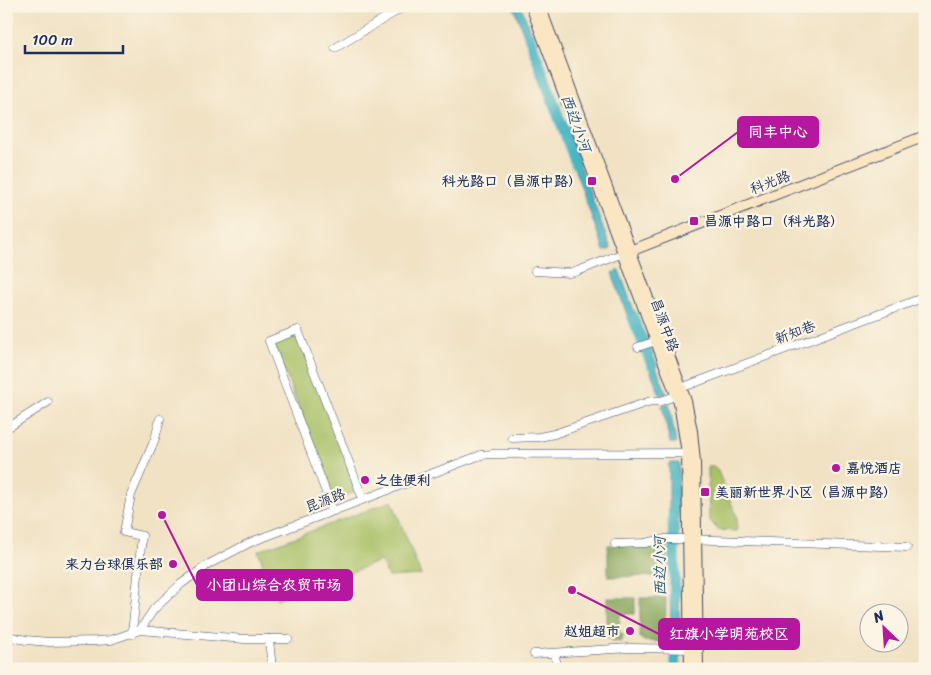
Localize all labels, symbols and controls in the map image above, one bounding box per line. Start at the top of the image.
scale bar [25,22,122,54]
text: 100 m [32,27,73,53]
water label: 西边小河 [554,90,600,158]
callout: 同丰中心 [738,117,818,147]
text: 同丰中心 [748,119,808,145]
street label: 科光路 [746,163,794,202]
place label: 科光路口（昌源中路） [442,169,582,194]
marker: 科光路口（昌源中路） [586,175,598,187]
place label: 昌源中路口（科光路） [704,209,844,234]
marker: 昌源中路口（科光路） [688,215,700,227]
street label: 昌源中路 [643,295,686,356]
street label: 新知巷 [771,313,820,351]
place label: 嘉悦酒店 [846,456,902,481]
marker: 嘉悦酒店 [830,462,842,474]
place label: 之佳便利 [375,468,431,493]
marker: 之佳便利 [359,474,371,486]
place label: 美丽新世界小区（昌源中路） [715,480,897,505]
street label: 昆源路 [301,481,349,520]
marker: 美丽新世界小区（昌源中路） [699,486,711,498]
water label: 西边小河 [646,533,674,596]
place label: 来力台球俱乐部 [65,552,163,577]
marker: 来力台球俱乐部 [167,558,179,570]
callout: 小团山综合农贸市场 [197,570,352,600]
text: 小团山综合农贸市场 [206,572,342,598]
north arrow [858,602,908,652]
text: N [868,603,889,630]
place label: 赵姐超市 [564,619,620,644]
callout: 红旗小学明苑校区 [659,619,799,649]
text: 红旗小学明苑校区 [669,621,789,647]
marker: 赵姐超市 [624,625,636,637]

